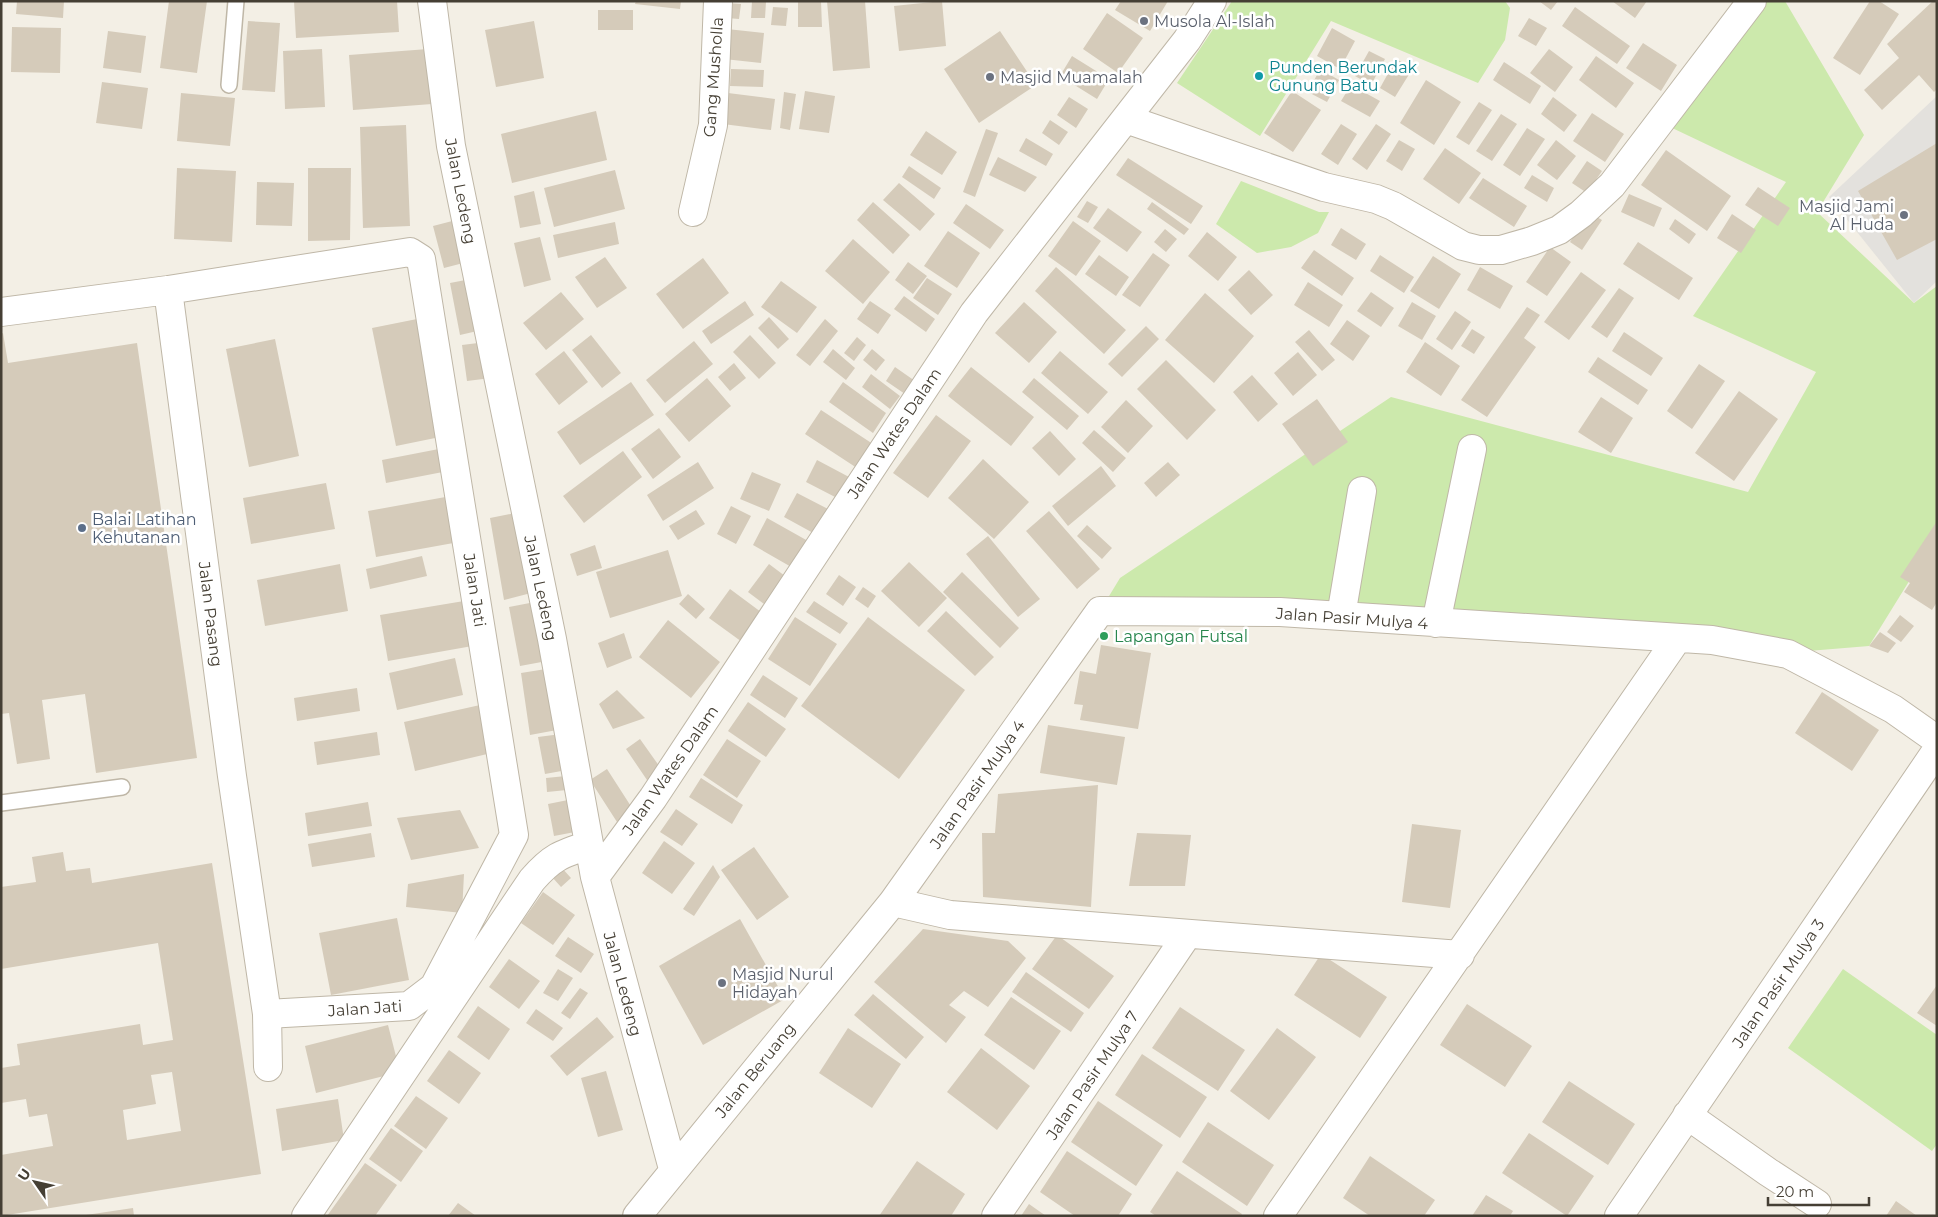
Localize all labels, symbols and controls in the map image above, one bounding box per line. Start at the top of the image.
place label: Musola Al-Islah [1154,12,1275,31]
marker: Musola Al-Islah [1138,15,1150,27]
street label: Gang Musholla [700,16,727,138]
place label: Punden Berundak Gunung Batu [1269,58,1418,95]
place label: Masjid Muamalah [1000,68,1143,87]
marker: Punden Berundak Gunung Batu [1253,70,1265,82]
marker: Masjid Muamalah [984,71,996,83]
street label: Jalan Ledeng [441,136,480,246]
place label: Masjid Jami Al Huda [1799,197,1894,234]
marker: Masjid Jami Al Huda [1898,209,1910,221]
street label: Jalan Wates Dalam [843,364,945,503]
place label: Balai Latihan Kehutanan [92,510,196,547]
marker: Balai Latihan Kehutanan [76,522,88,534]
street label: Jalan Ledeng [520,533,561,643]
street label: Jalan Jati [459,551,490,628]
street label: Jalan Pasang [194,559,226,668]
street label: Jalan Pasir Mulya 4 [1274,604,1429,633]
place label: Lapangan Futsal [1114,627,1248,646]
marker: Lapangan Futsal [1098,630,1110,642]
street label: Jalan Wates Dalam [618,702,722,840]
street label: Jalan Pasir Mulya 4 [925,716,1029,853]
street label: Jalan Pasir Mulya 3 [1728,915,1828,1052]
street label: Jalan Ledeng [599,929,646,1038]
place label: Masjid Nurul Hidayah [732,965,834,1002]
marker: Masjid Nurul Hidayah [716,977,728,989]
street label: Jalan Jati [326,996,403,1021]
street label: Jalan Pasir Mulya 7 [1042,1007,1143,1144]
street label: Jalan Beruang [711,1019,799,1122]
north arrow [10,1157,60,1207]
text: U [14,1165,35,1184]
scale bar [1768,1174,1869,1206]
text: 20 m [1776,1182,1814,1201]

